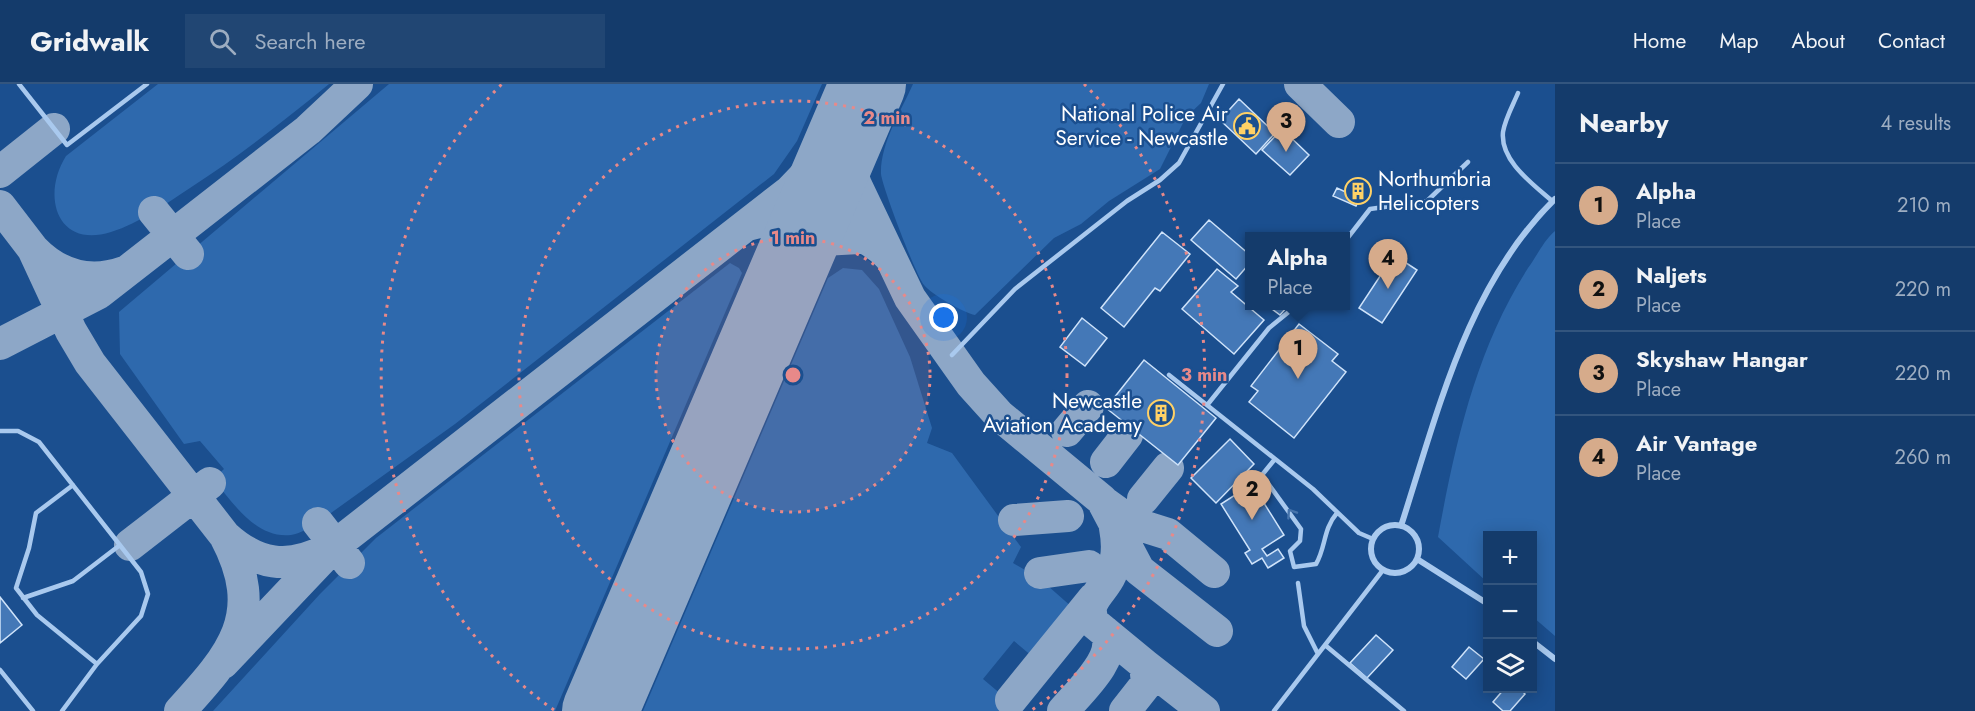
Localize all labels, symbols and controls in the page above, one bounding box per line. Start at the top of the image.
search box [185,14,605,68]
text: Gridwalk [30,21,149,62]
icon: search [206,25,239,58]
text: Search here [254,25,366,57]
text: Home [1633,26,1686,56]
text: Map [1719,26,1759,56]
text: About [1792,26,1845,56]
text: Contact [1878,26,1945,56]
place label: National Police Air Service - Newcastle [1055,99,1229,153]
pin: 3 [1266,103,1306,152]
text: Nearby [1579,104,1668,142]
text: 2 min [863,105,911,131]
text: 4 results [1880,109,1951,138]
public building icon: National Police Air Service - Newcastle [1232,111,1262,141]
place label: Northumbria Helicopters [1378,164,1491,218]
text: Alpha [1636,175,1696,207]
building icon: Northumbria Helicopters [1343,176,1373,206]
text: 1 [1593,191,1604,220]
text: 210 m [1897,191,1951,220]
text: Place [1636,207,1681,236]
text: 1 min [771,225,815,251]
popup [1245,232,1350,310]
pin: 4 [1368,240,1408,289]
text: Alpha [1267,241,1328,273]
text: Naljets [1636,259,1707,291]
text: Place [1267,273,1313,302]
text: 2 [1592,275,1605,304]
text: 220 m [1895,275,1951,304]
text: Place [1636,291,1681,320]
your location [929,303,958,332]
pin: 1 [1278,330,1318,379]
text: Skyshaw Hangar [1636,343,1808,375]
text: 3 [1592,359,1605,388]
text: 220 m [1895,359,1951,388]
text: 3 min [1181,362,1227,388]
centre of rings [783,365,803,385]
text: Place [1636,375,1681,404]
place label: Newcastle Aviation Academy [983,386,1143,440]
building icon: Newcastle Aviation Academy [1146,398,1176,428]
text: Air Vantage [1636,427,1757,459]
text: 4 [1592,443,1605,472]
text: 260 m [1895,443,1951,472]
text: Place [1636,459,1681,488]
pin: 2 [1232,470,1272,520]
one-way arrow [1287,509,1298,520]
map controls [1483,531,1537,693]
button: + [1483,531,1537,585]
button: − [1483,585,1537,639]
button: layers [1483,639,1537,693]

